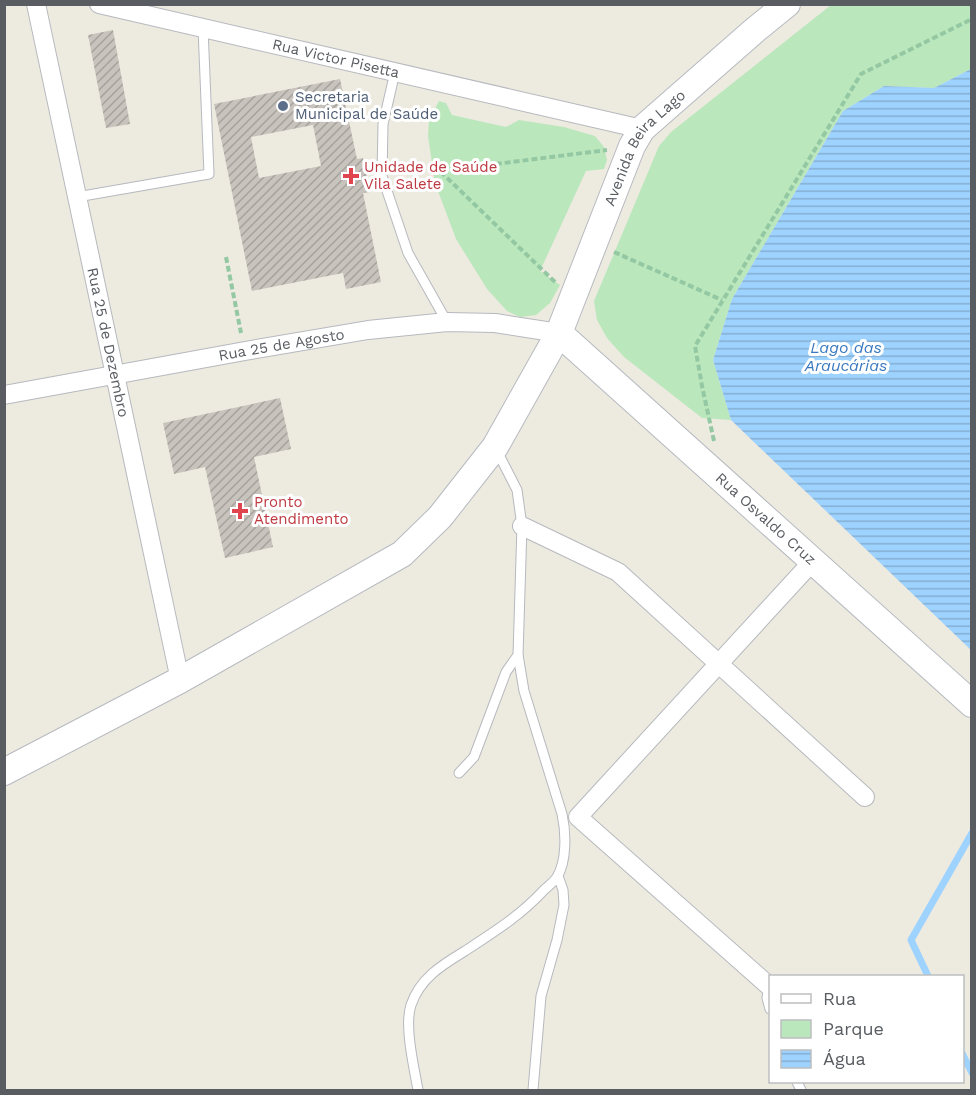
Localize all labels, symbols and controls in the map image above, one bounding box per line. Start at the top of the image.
street label: Rua Victor Pisetta [271,35,402,82]
street label: Avenida Beira Lago [601,86,689,208]
place label: Secretaria Municipal de Saúde [295,88,438,123]
marker: Secretaria Municipal de Saúde [276,99,290,113]
place label: Unidade de Saúde Vila Salete [364,158,497,193]
marker: Unidade de Saúde Vila Salete [342,167,360,185]
street label: Rua 25 de Dezembro [83,266,133,419]
street label: Rua 25 de Agosto [217,325,346,365]
water label: Lago das Araucárias [804,338,887,375]
street label: Rua Osvaldo Cruz [712,469,820,569]
place label: Pronto Atendimento [254,493,348,528]
marker: Pronto Atendimento [231,502,249,520]
legend [769,975,964,1083]
text: Rua [823,988,856,1009]
text: Parque [823,1018,884,1039]
text: Água [823,1048,866,1069]

